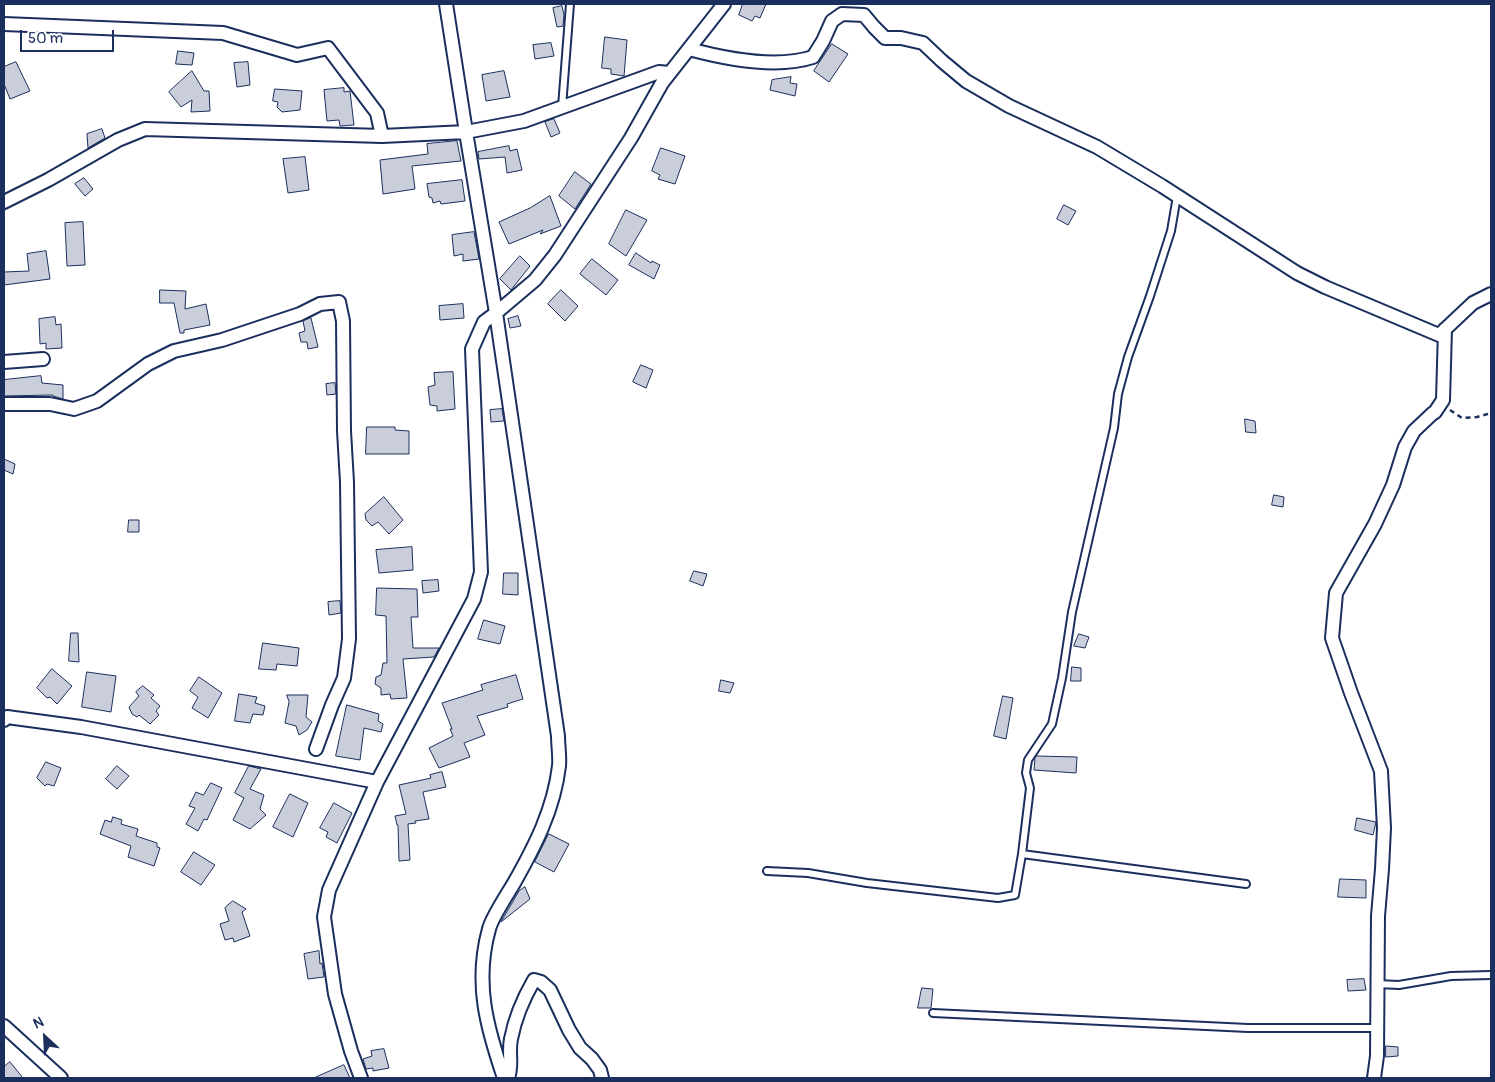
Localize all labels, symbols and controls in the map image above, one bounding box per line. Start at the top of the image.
scale bar [22,20,116,52]
text: 50 m [28,29,63,48]
north arrow [20,1012,70,1062]
text: N [31,1013,46,1033]

